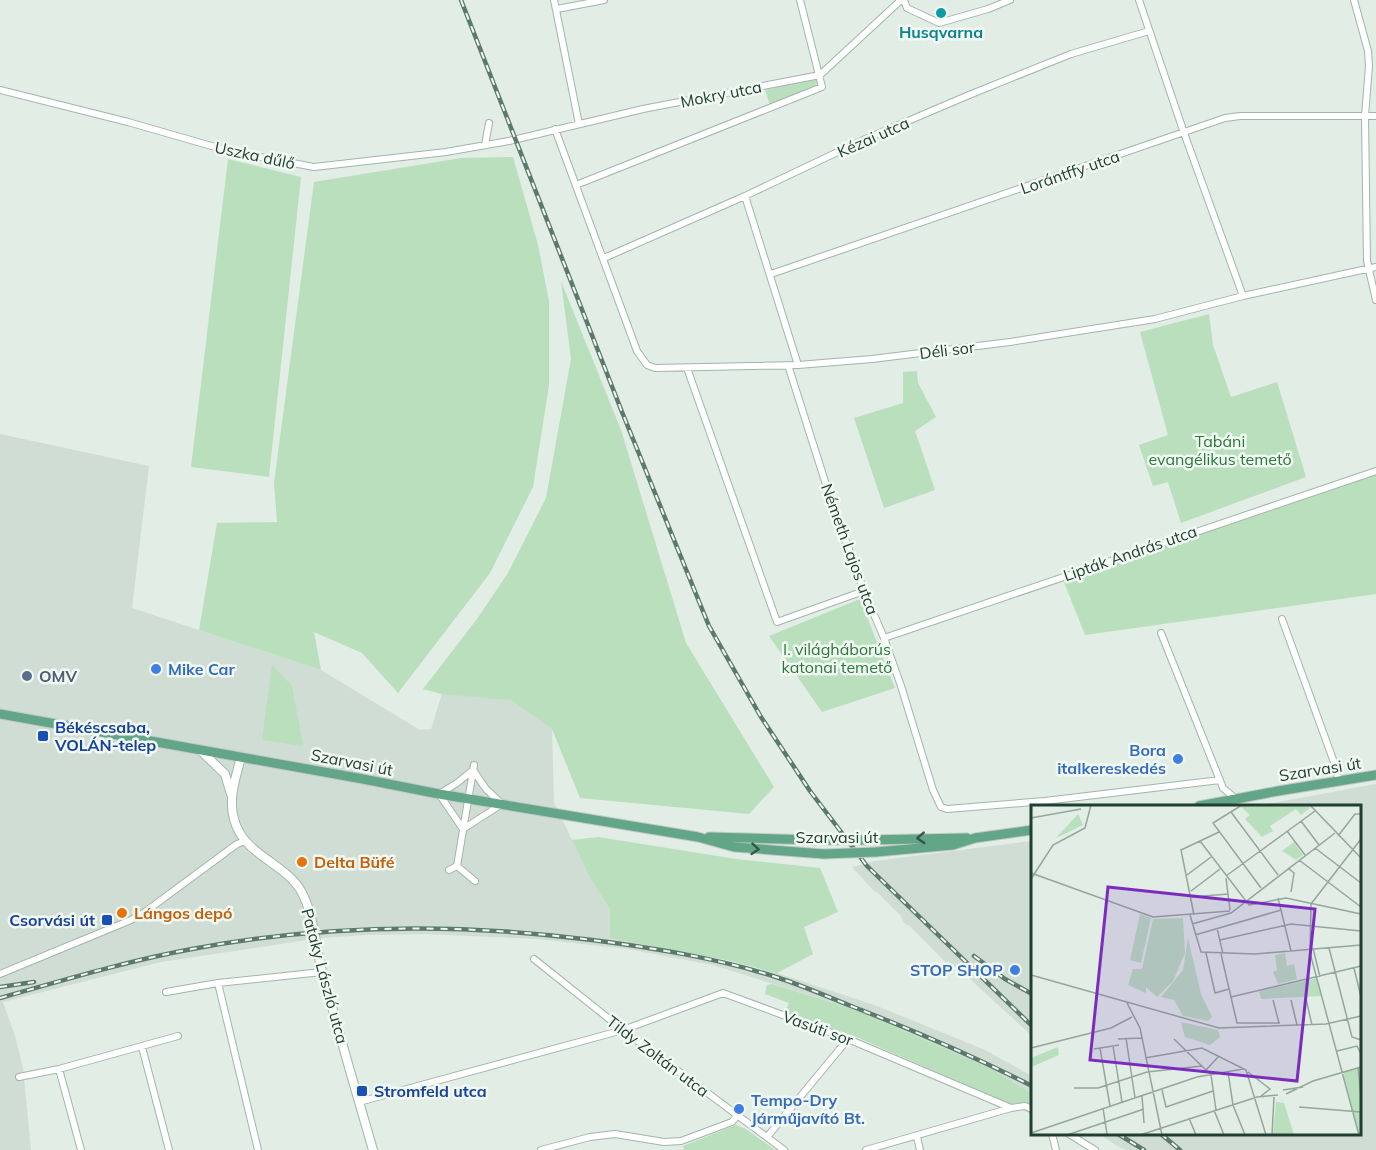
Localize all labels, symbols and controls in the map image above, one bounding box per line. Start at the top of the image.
marker: Husqvarna [934,6,948,20]
place label: Husqvarna [899,22,983,42]
street label: Mokry utca [679,76,763,112]
street label: Kézai utca [834,112,912,162]
street label: Uszka dűlő [213,137,297,173]
street label: Lorántffy utca [1018,146,1122,198]
street label: Déli sor [918,337,976,363]
park label: Tabáni evangélikus temető [1148,431,1292,469]
street label: Németh Lajos utca [817,481,883,617]
street label: Lipták András utca [1060,521,1200,585]
park label: I. világháborús katonai temető [781,639,893,677]
place label: Mike Car [168,659,236,679]
marker: Mike Car [149,662,163,676]
place label: OMV [39,666,78,686]
marker: OMV [20,669,34,683]
place label: Békéscsaba, VOLÁN-telep [54,717,156,755]
marker: Békéscsaba, VOLÁN-telep [36,729,50,743]
place label: Bora italkereskedés [1057,740,1166,778]
street label: Szarvasi út [309,744,395,780]
marker: Bora italkereskedés [1171,752,1185,766]
street label: Szarvasi út [1278,753,1363,785]
inset map [1031,805,1361,1135]
street label: Szarvasi út [796,827,879,847]
one-way arrow [916,832,925,845]
one-way arrow [751,842,760,855]
place label: Delta Büfé [314,852,395,872]
marker: Delta Büfé [295,855,309,869]
place label: Lángos depó [134,903,232,923]
marker: Lángos depó [115,906,129,920]
street label: Pataky László utca [297,906,353,1046]
place label: Csorvási út [9,910,95,930]
marker: Csorvási út [100,913,114,927]
place label: STOP SHOP [910,960,1003,980]
marker: STOP SHOP [1008,963,1022,977]
street label: Vasúti sor [780,1006,856,1050]
street label: Tildy Zoltán utca [603,1011,713,1101]
place label: Stromfeld utca [374,1081,487,1101]
marker: Stromfeld utca [355,1084,369,1098]
place label: Tempo-Dry Járműjavító Bt. [751,1090,865,1128]
marker: Tempo-Dry Járműjavító Bt. [732,1102,746,1116]

